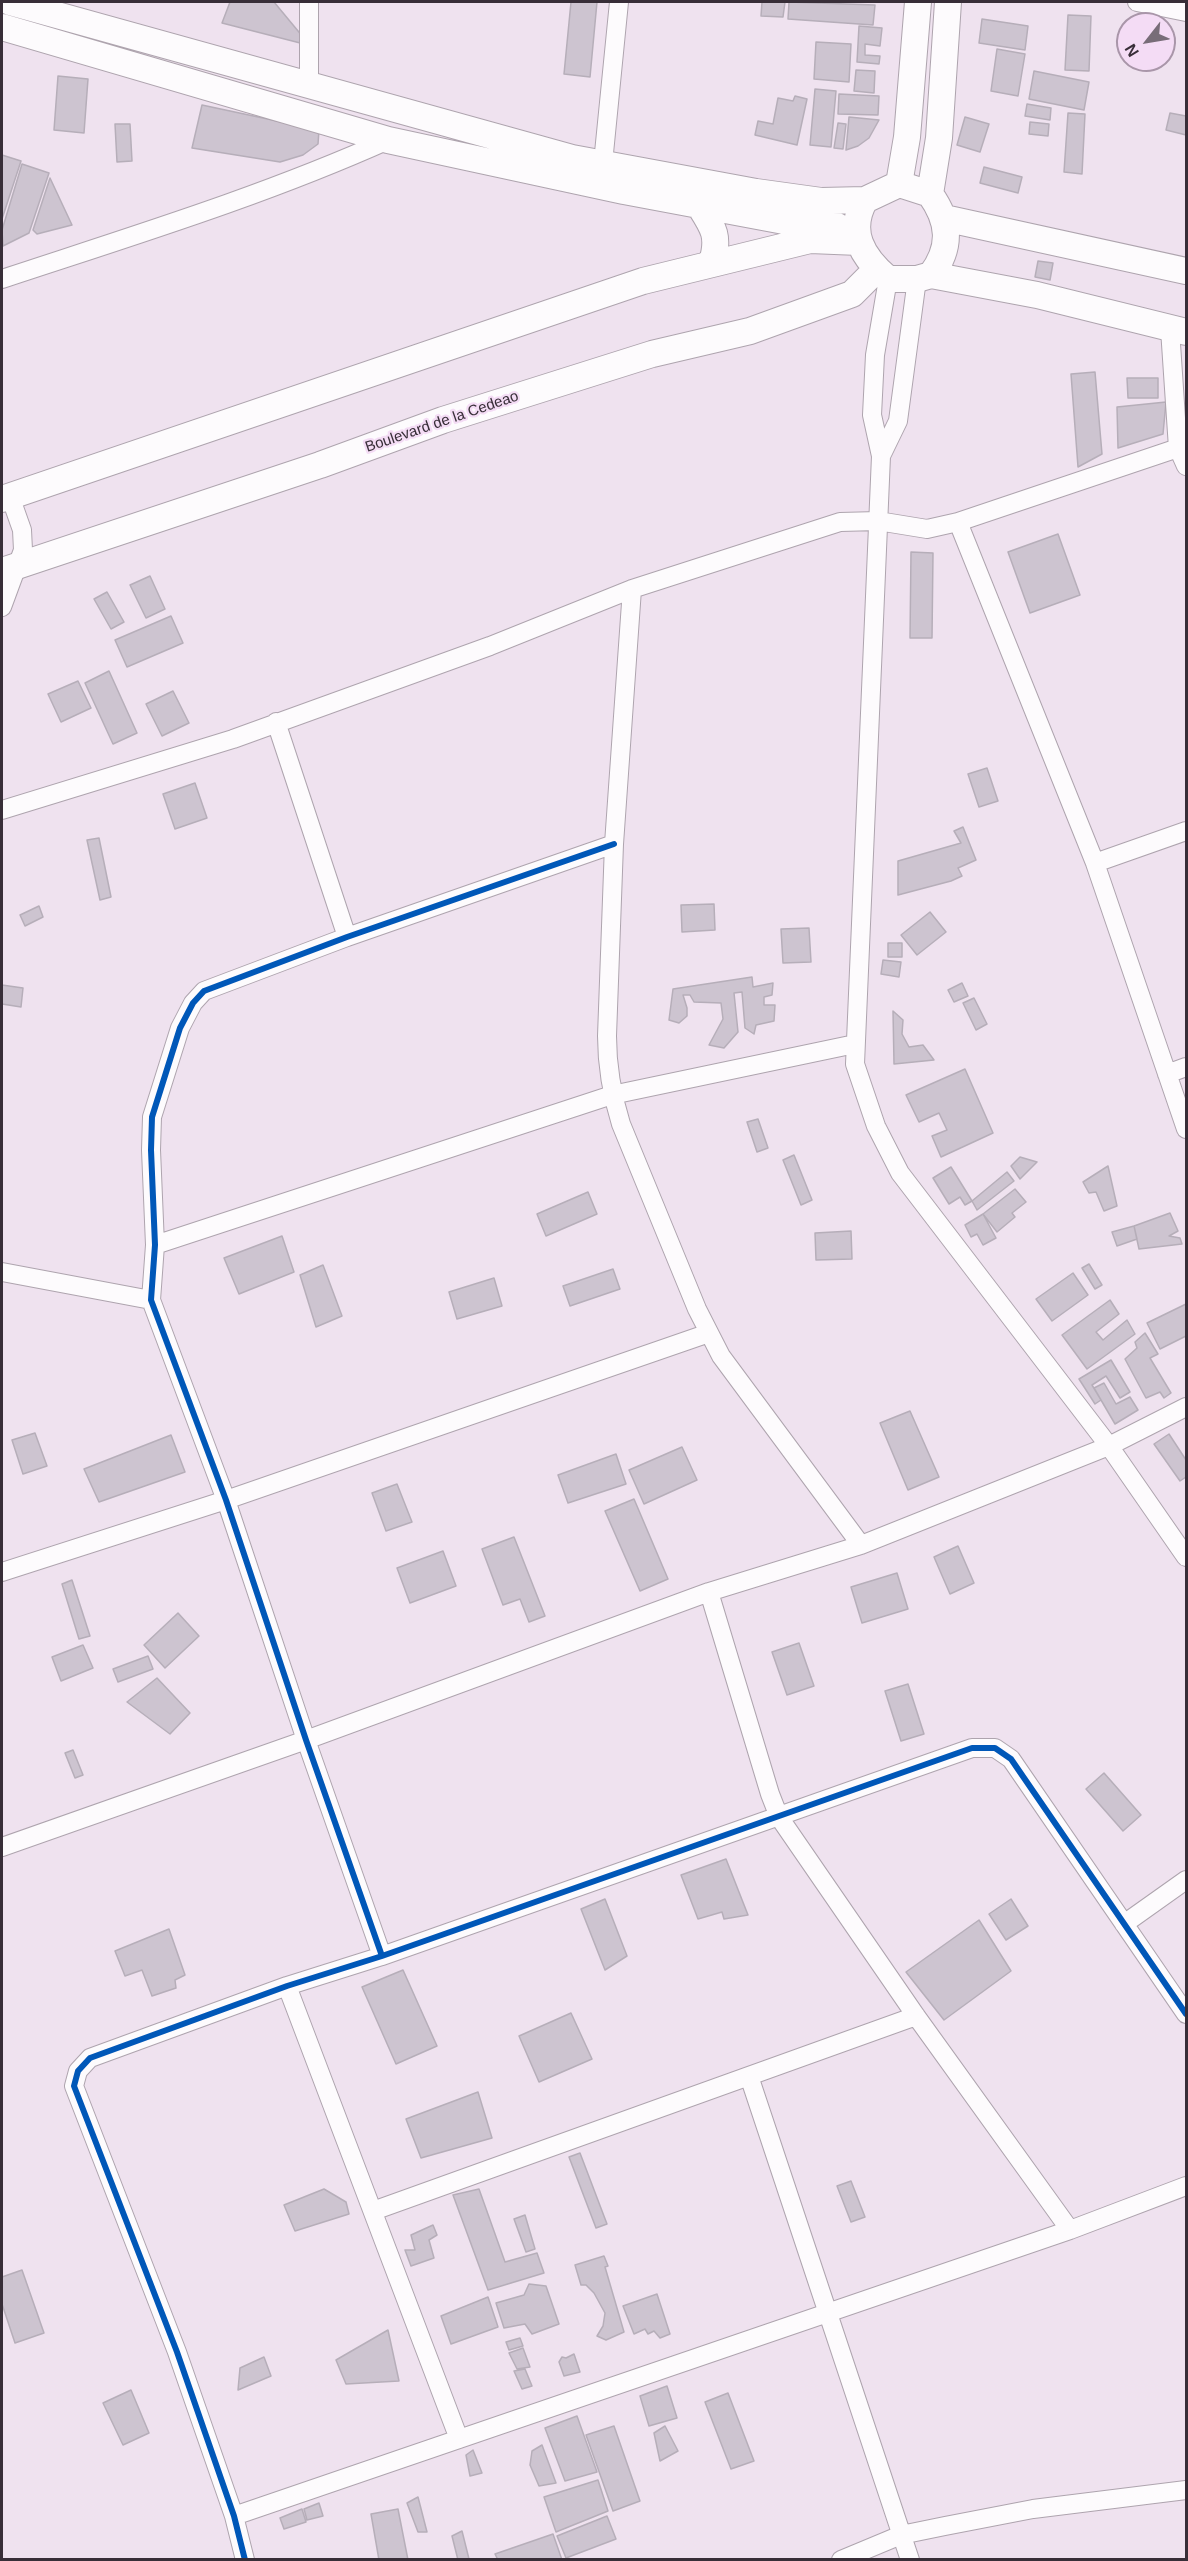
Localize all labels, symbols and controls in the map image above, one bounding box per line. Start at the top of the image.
north arrow [1116,12,1176,72]
text: N [1122,41,1142,60]
street label: Boulevard de la Cedeao [363,387,521,457]

